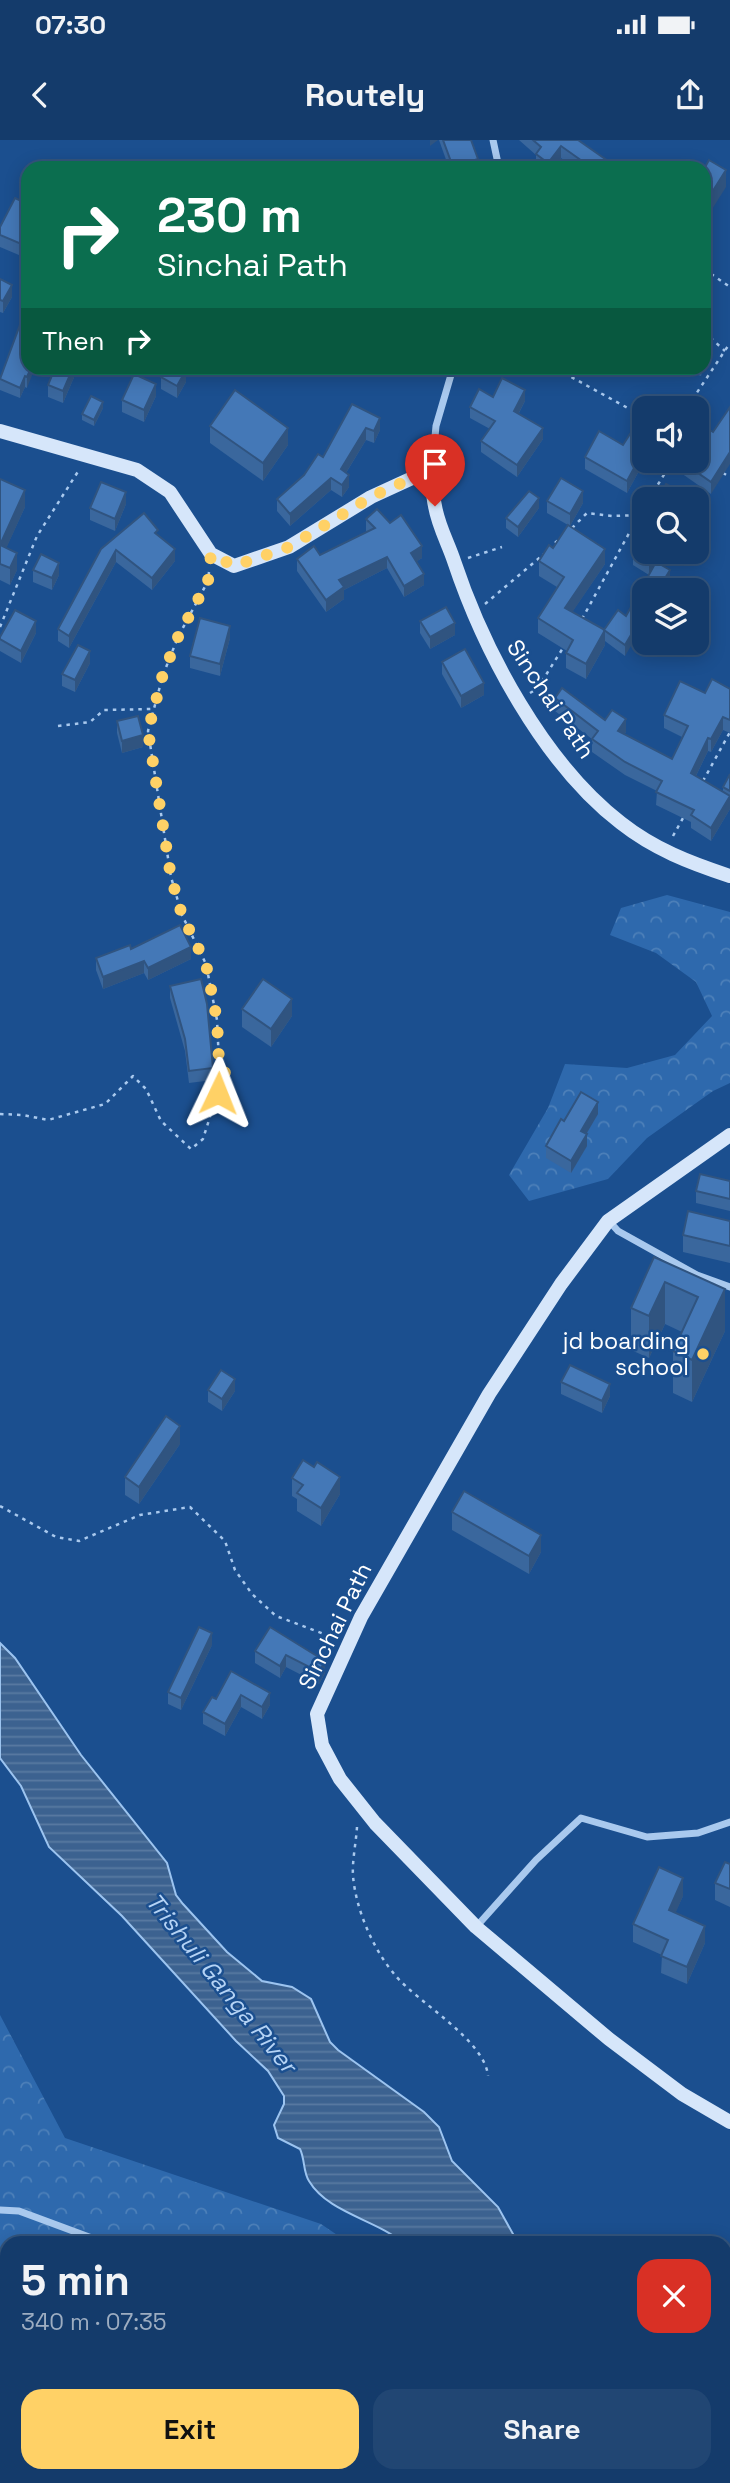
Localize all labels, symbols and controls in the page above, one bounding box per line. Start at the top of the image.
text: 07:30 [35,8,106,42]
text: Routely [305,75,425,115]
icon: back [21,76,59,114]
icon: share [671,76,709,114]
text: 230 m [157,184,302,246]
icon: right [42,189,133,280]
text: Sinchai Path [157,245,348,285]
icon: right [119,322,157,360]
text: Then [42,324,105,358]
map controls [632,396,709,655]
button: sound [632,396,709,473]
pin [405,434,465,506]
icon: arrive [416,445,454,483]
button: search [632,487,709,564]
button: layers [632,578,709,655]
street label: Sinchai Path [500,634,602,764]
position arrow [181,1056,255,1130]
place label: jd boarding school [562,1326,689,1382]
marker: jd boarding school [695,1346,711,1362]
street label: Sinchai Path [291,1558,379,1694]
water label: Trishuli Ganga River [139,1886,306,2082]
text: 5 min [21,2254,130,2307]
button: close [637,2259,711,2333]
text: 340 m · 07:35 [21,2307,167,2337]
button: Exit [21,2389,359,2469]
button: Share [373,2389,711,2469]

